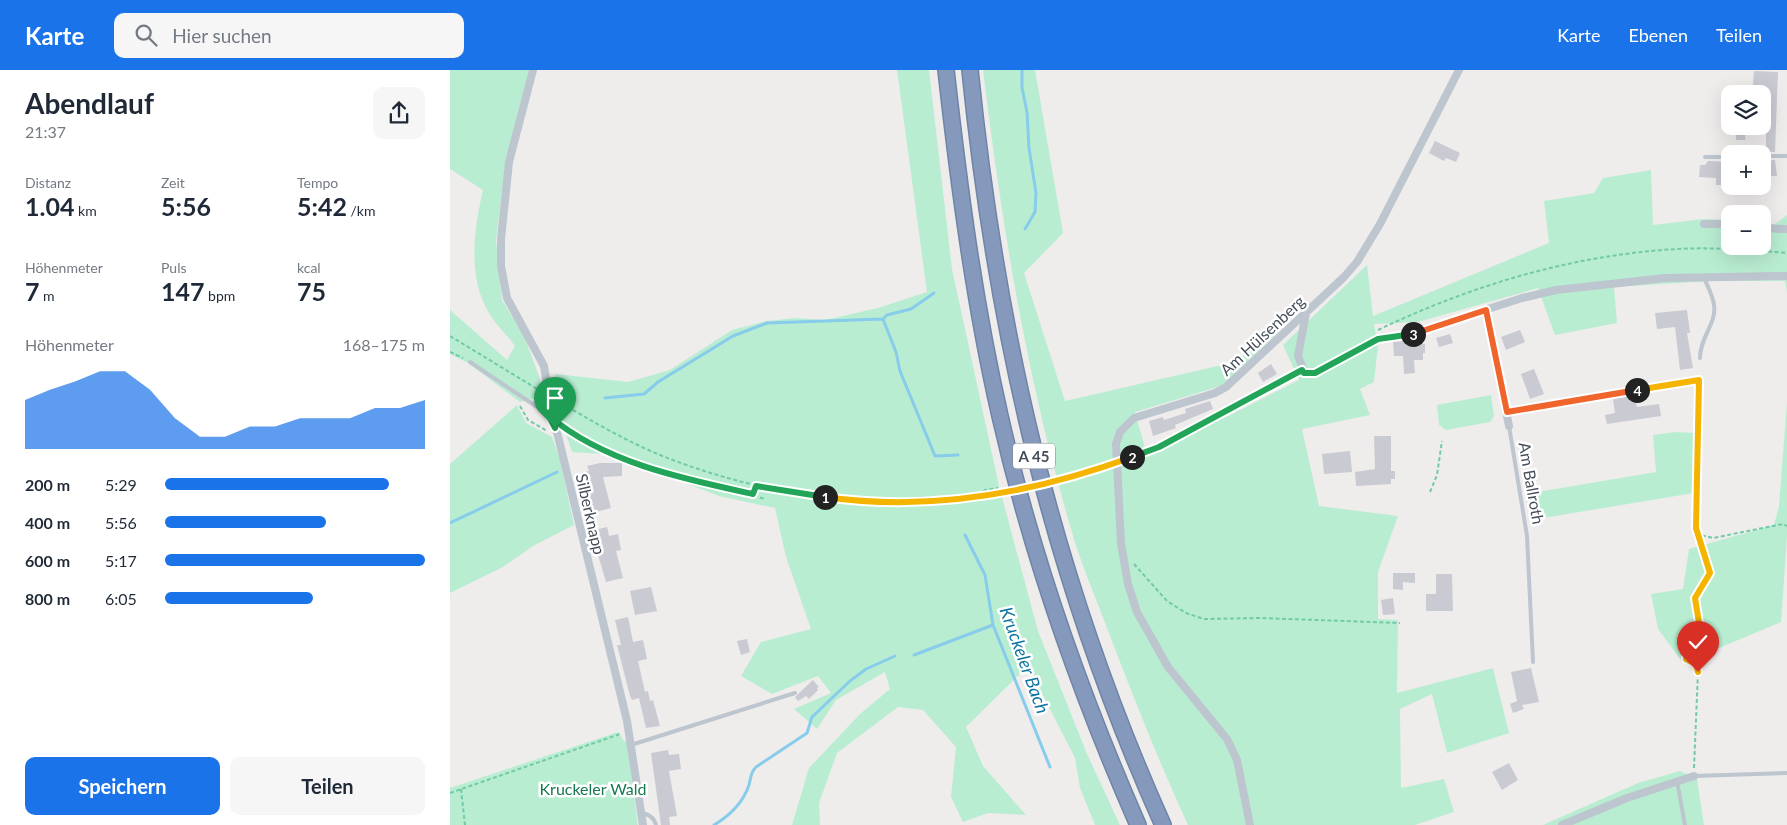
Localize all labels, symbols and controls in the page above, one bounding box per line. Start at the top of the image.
search box [114,13,464,58]
text: Karte [25,21,84,50]
icon: search [132,21,160,49]
text: Hier suchen [172,24,272,47]
text: Karte [1557,24,1600,46]
text: Ebenen [1628,24,1688,46]
text: Teilen [1716,24,1762,46]
map controls [1721,85,1771,255]
button: layers [1721,85,1771,135]
text: Abendlauf [25,86,154,120]
button: share [373,87,425,139]
text: 21:37 [25,122,66,141]
button: + [1721,145,1771,195]
text: Distanz [25,174,71,191]
text: Zeit [161,174,185,191]
text: Tempo [297,174,338,191]
text: 1.04 [25,191,74,221]
text: 5:56 [161,191,211,221]
text: 5:42 [297,191,347,221]
text: km [74,202,97,219]
text: /km [347,202,376,219]
button: − [1721,205,1771,255]
text: Höhenmeter [25,259,103,276]
text: Puls [161,259,187,276]
text: kcal [297,259,321,276]
text: 7 [25,276,40,306]
text: 147 [161,276,205,306]
text: 75 [297,276,326,306]
text: m [40,287,55,304]
text: bpm [205,287,235,304]
street label: Am Hülsenberg [1216,291,1308,379]
pin: 3 [1400,322,1426,346]
text: 3 [1409,326,1418,343]
text: Höhenmeter [25,335,114,354]
text: 168–175 m [343,335,425,354]
pin [534,377,576,428]
pin: 4 [1624,378,1650,402]
text: 4 [1633,382,1642,399]
icon: arrive [541,384,569,412]
street label: Am Ballroth [1515,441,1549,525]
road number: A 45 [1013,444,1055,468]
pin: 2 [1120,444,1144,470]
text: 2 [1128,449,1137,466]
street label: Silberknapp [572,472,610,556]
text: 200 m [25,475,70,494]
text: 5:29 [105,475,137,494]
pin: 1 [812,484,838,510]
text: 1 [821,489,830,506]
text: 400 m [25,513,70,532]
text: 5:56 [105,513,137,532]
text: 600 m [25,551,70,570]
text: 5:17 [105,551,137,570]
text: 800 m [25,589,70,608]
text: 6:05 [105,589,137,608]
water label: Kruckeler Bach [996,604,1054,716]
pin [1677,621,1719,672]
icon: check [1684,628,1712,656]
button: Speichern [25,757,220,815]
button: Teilen [230,757,425,815]
park label: Kruckeler Wald [539,779,647,798]

